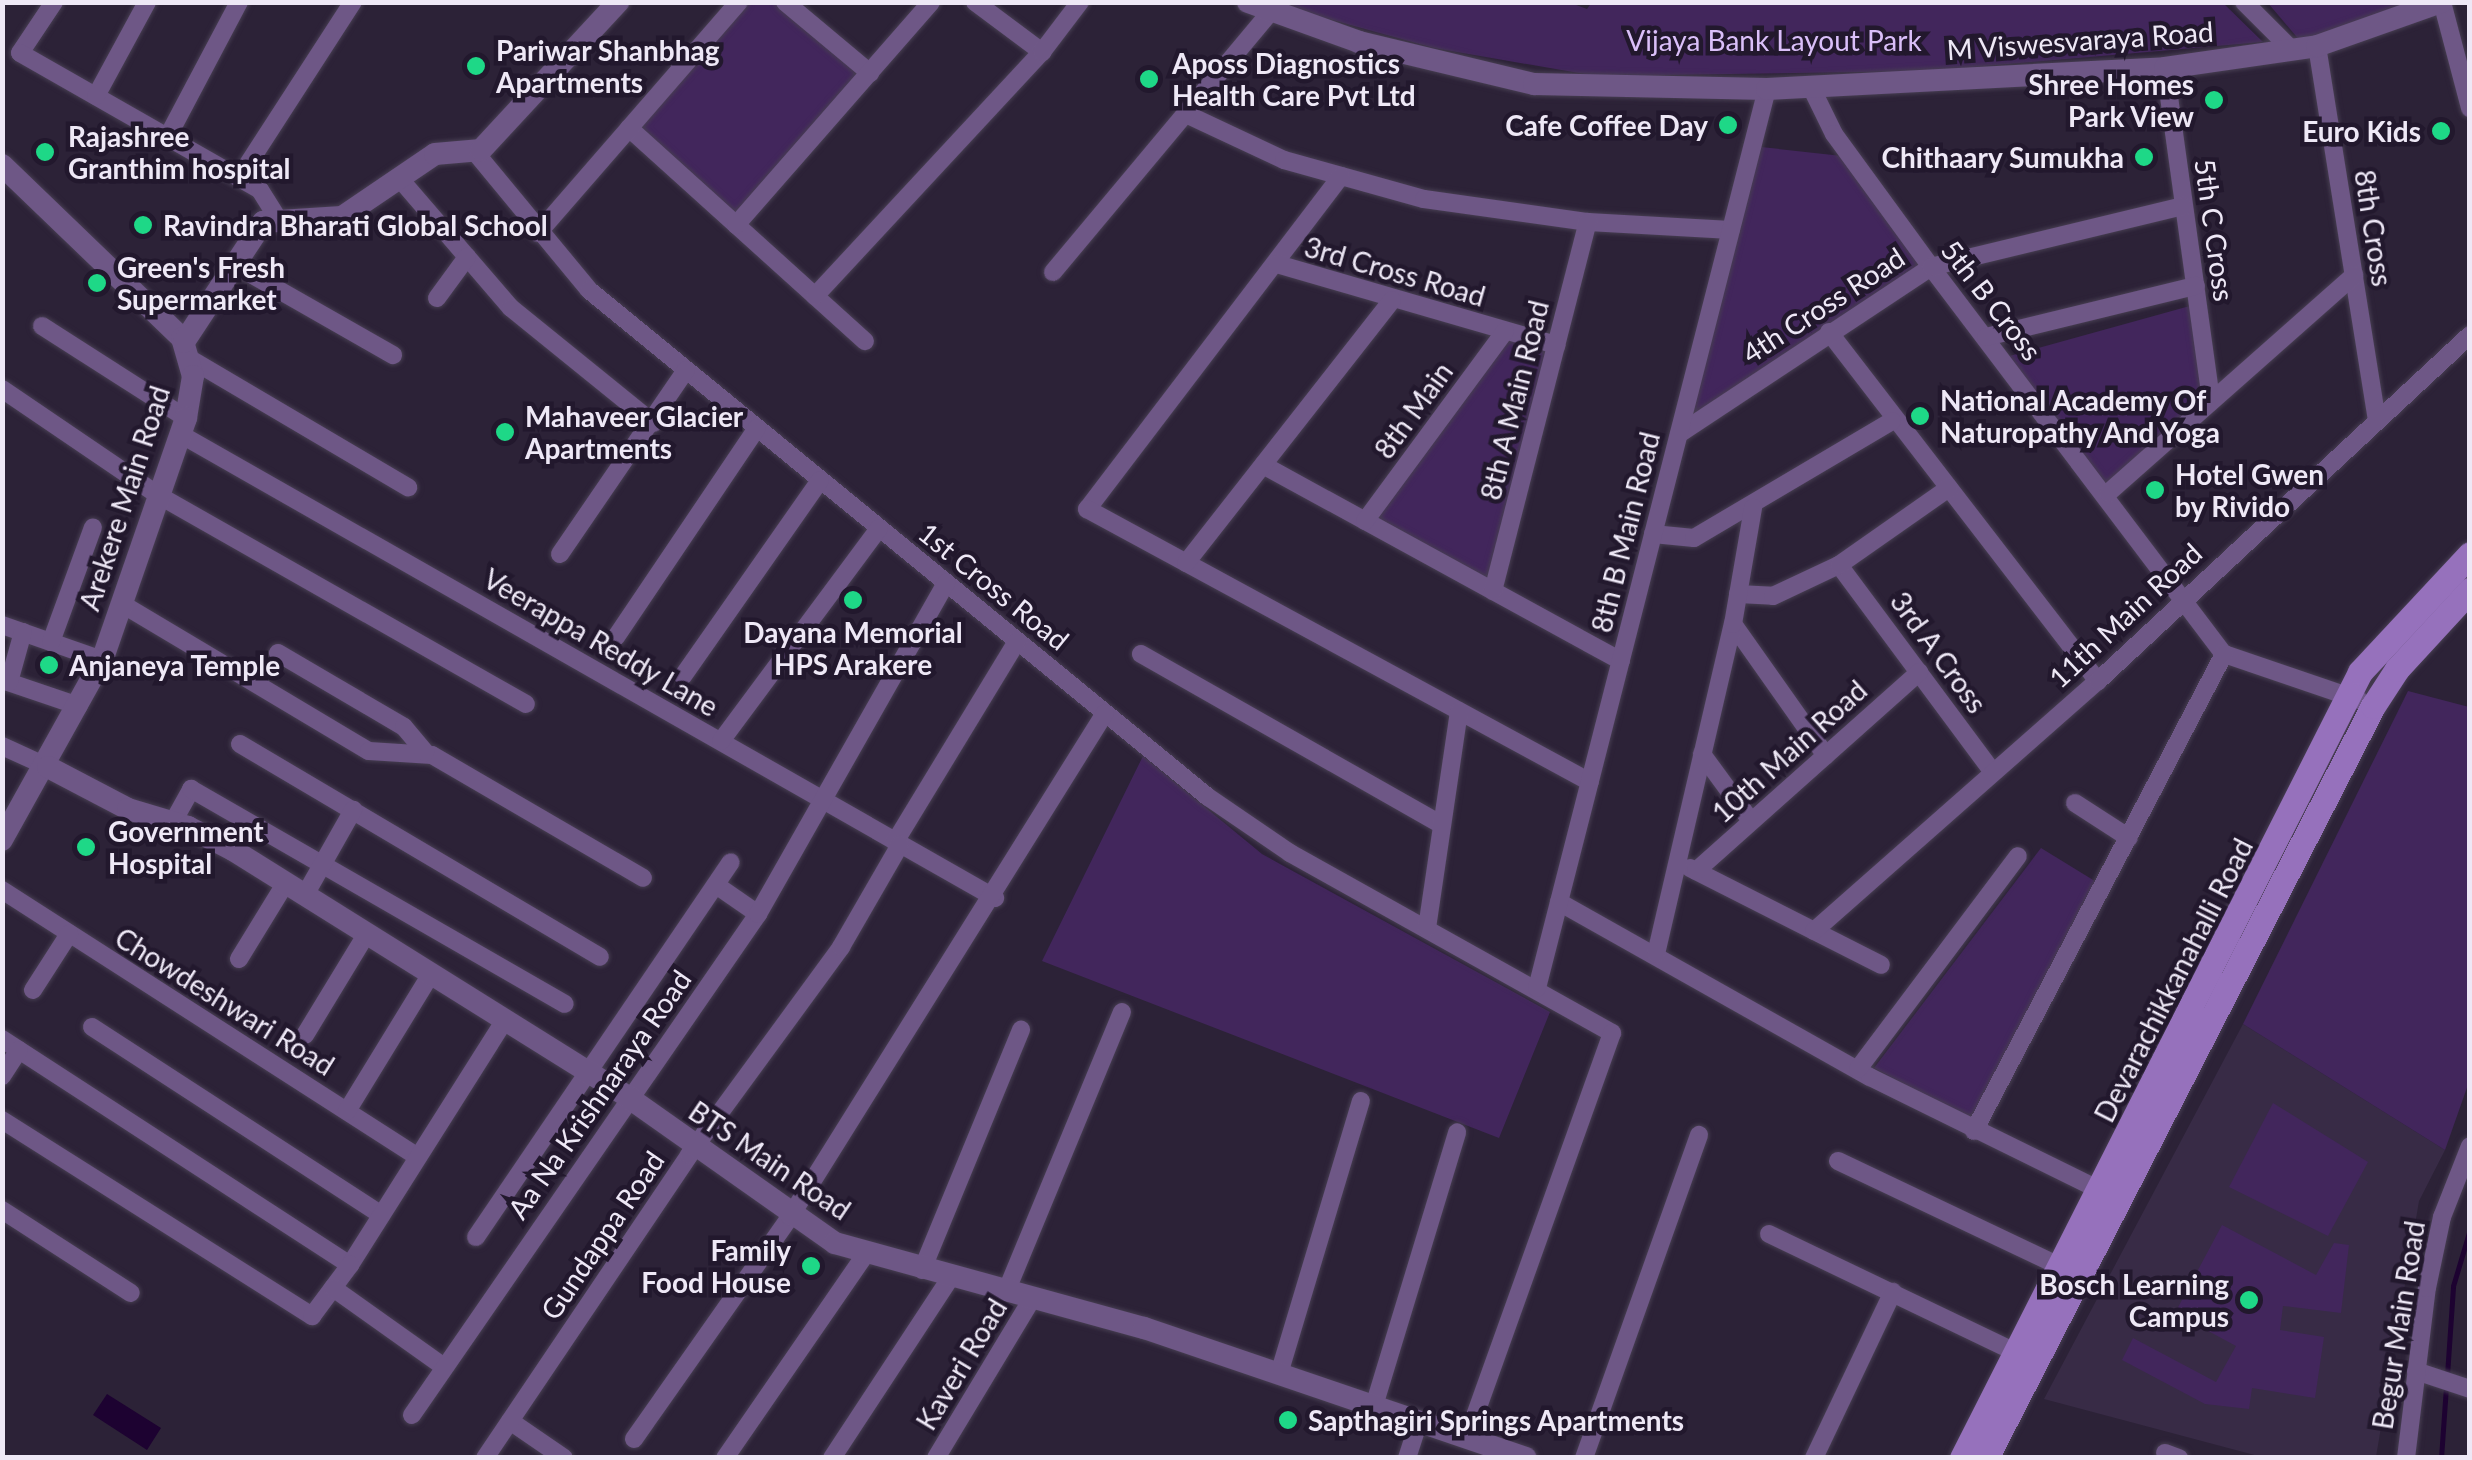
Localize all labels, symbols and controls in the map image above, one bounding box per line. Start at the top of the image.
street label: M Viswesvaraya Road [1945,14,2215,66]
park label: Vijaya Bank Layout Park [1626,23,1922,57]
place label: Pariwar Shanbhag Apartments [496,33,720,99]
place label: Aposs Diagnostics Health Care Pvt Ltd [1172,46,1416,112]
marker: Pariwar Shanbhag Apartments [465,55,487,77]
marker: Aposs Diagnostics Health Care Pvt Ltd [1136,66,1162,92]
place label: Shree Homes Park View [2028,67,2194,133]
marker: Shree Homes Park View [2203,89,2225,111]
place label: Cafe Coffee Day [1505,108,1708,142]
marker: Cafe Coffee Day [1717,114,1739,136]
place label: Euro Kids [2302,114,2421,148]
place label: Rajashree Granthim hospital [68,119,291,185]
marker: Euro Kids [2430,120,2452,142]
marker: Rajashree Granthim hospital [32,139,58,165]
place label: Chithaary Sumukha [1881,140,2124,174]
marker: Chithaary Sumukha [2133,146,2155,168]
street label: 5th C Cross [2188,157,2242,303]
street label: 8th Cross [2348,167,2400,289]
place label: Ravindra Bharati Global School [163,208,548,242]
marker: Ravindra Bharati Global School [132,214,154,236]
street label: 3rd Cross Road [1301,229,1489,313]
street label: 5th B Cross [1935,233,2049,367]
street label: 4th Cross Road [1736,240,1910,370]
place label: Green's Fresh Supermarket [117,250,285,316]
marker: Green's Fresh Supermarket [86,272,108,294]
street label: 8th A Main Road [1473,296,1555,504]
street label: 8th Main [1367,355,1459,465]
street label: Arekere Main Road [72,381,176,615]
place label: National Academy Of Naturopathy And Yoga [1940,383,2223,449]
place label: Mahaveer Glacier Apartments [525,399,744,465]
marker: National Academy Of Naturopathy And Yoga [1909,405,1931,427]
marker: Mahaveer Glacier Apartments [494,421,516,443]
street label: 8th B Main Road [1584,428,1666,636]
place label: Hotel Gwen by Rivido [2175,457,2324,523]
marker: Hotel Gwen by Rivido [2144,479,2166,501]
street label: 1st Cross Road [912,515,1076,657]
street label: 11th Main Road [2042,536,2208,694]
street label: Veerappa Reddy Lane [477,561,725,723]
street label: 3rd A Cross [1883,584,1995,720]
marker: Dayana Memorial HPS Arakere [842,589,864,611]
place label: Dayana Memorial HPS Arakere [743,615,963,681]
place label: Anjaneya Temple [69,648,281,682]
marker: Anjaneya Temple [38,654,60,676]
street label: 10th Main Road [1705,673,1873,829]
place label: Government Hospital [108,814,264,880]
street label: Devarachikkanahalli Road [2087,833,2259,1127]
marker: Government Hospital [73,834,99,860]
street label: Chowdeshwari Road [109,920,341,1082]
street label: Aa Na Krishnaraya Road [500,963,698,1225]
street label: BTS Main Road [683,1094,857,1226]
street label: Gundappa Road [533,1145,671,1325]
street label: Begur Main Road [2365,1218,2431,1432]
place label: Family Food House [641,1233,791,1299]
marker: Family Food House [800,1255,822,1277]
place label: Bosch Learning Campus [2039,1267,2229,1333]
marker: Bosch Learning Campus [2238,1289,2260,1311]
street label: Kaveri Road [909,1292,1013,1436]
place label: Sapthagiri Springs Apartments [1308,1403,1685,1437]
marker: Sapthagiri Springs Apartments [1277,1409,1299,1431]

